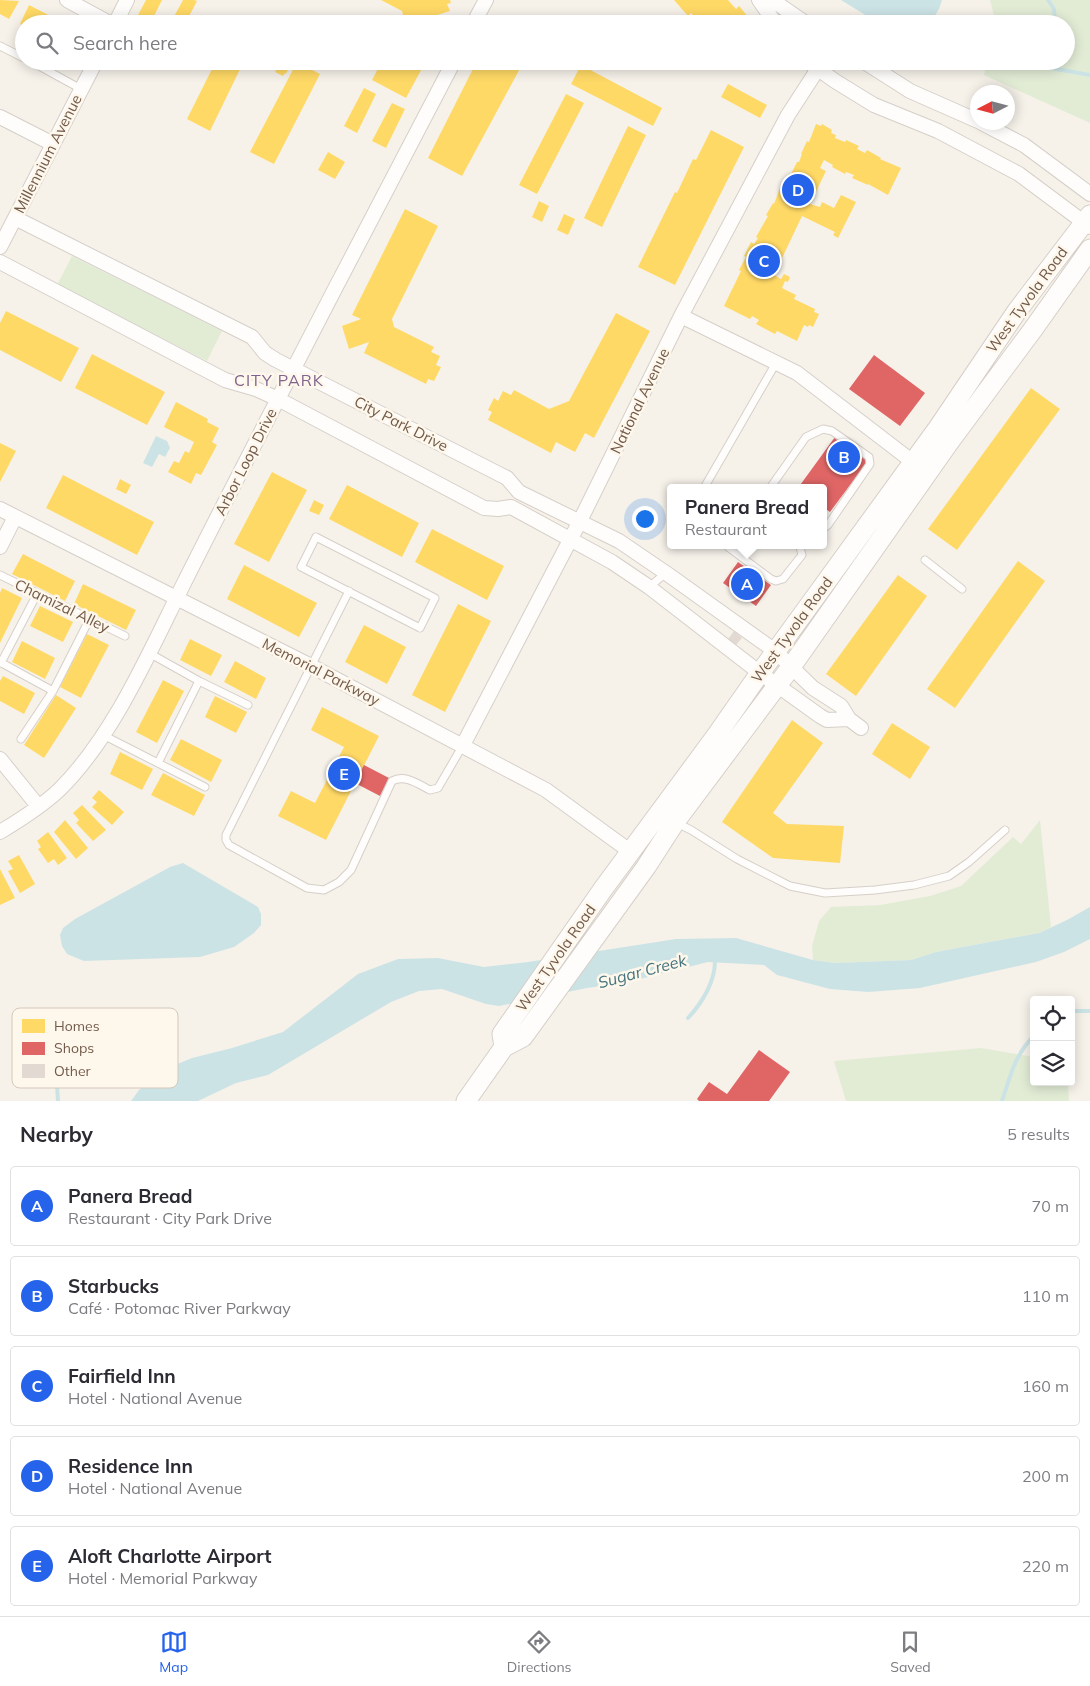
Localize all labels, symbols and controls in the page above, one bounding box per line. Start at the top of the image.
search box [15,15,1075,70]
icon: search [33,29,61,57]
text: Search here [73,31,177,55]
north arrow [970,85,1015,130]
street label: Millennium Avenue [9,91,86,216]
pin: D [782,171,814,209]
pin: C [748,242,780,280]
street label: West Tyvola Road [982,243,1071,356]
street label: National Avenue [606,345,673,457]
district label: CITY PARK [234,370,324,390]
street label: City Park Drive [351,392,451,455]
street label: Arbor Loop Drive [210,405,281,519]
pin: B [828,438,860,476]
popup [667,484,827,549]
text: Panera Bread [685,495,809,519]
your location [632,506,658,532]
text: Restaurant [685,519,767,539]
pin: A [731,565,763,603]
street label: West Tyvola Road [747,573,836,686]
street label: Chamizal Alley [12,574,113,637]
street label: Memorial Parkway [259,634,383,709]
pin: E [328,755,360,793]
street label: West Tyvola Road [512,901,600,1015]
water label: Sugar Creek [596,949,689,992]
map controls [1030,996,1075,1086]
button: locate [1030,996,1075,1041]
legend [12,1008,178,1088]
text: Homes [54,1017,100,1035]
text: Shops [54,1039,94,1057]
button: layers [1030,1041,1075,1086]
text: Other [54,1062,92,1080]
text: Nearby [20,1121,93,1147]
text: 5 results [1007,1124,1070,1144]
text: Panera Bread [68,1184,193,1208]
text: A [31,1196,43,1216]
text: 70 m [1032,1196,1069,1216]
text: Restaurant · City Park Drive [68,1208,272,1228]
text: Starbucks [68,1274,159,1298]
text: B [31,1286,43,1306]
text: 110 m [1022,1286,1069,1306]
text: Café · Potomac River Parkway [68,1298,291,1318]
text: Fairfield Inn [68,1364,176,1388]
text: C [32,1376,42,1396]
text: 160 m [1022,1376,1069,1396]
text: Hotel · National Avenue [68,1388,242,1408]
text: Residence Inn [68,1454,193,1478]
text: D [31,1466,43,1486]
text: 200 m [1022,1466,1069,1486]
text: Hotel · National Avenue [68,1478,242,1498]
text: Aloft Charlotte Airport [68,1544,271,1568]
text: E [32,1556,42,1576]
text: 220 m [1022,1556,1069,1576]
text: Hotel · Memorial Parkway [68,1568,257,1588]
tab: Map [159,1628,188,1676]
tab: Directions [507,1628,572,1676]
tab: Saved [890,1628,931,1676]

